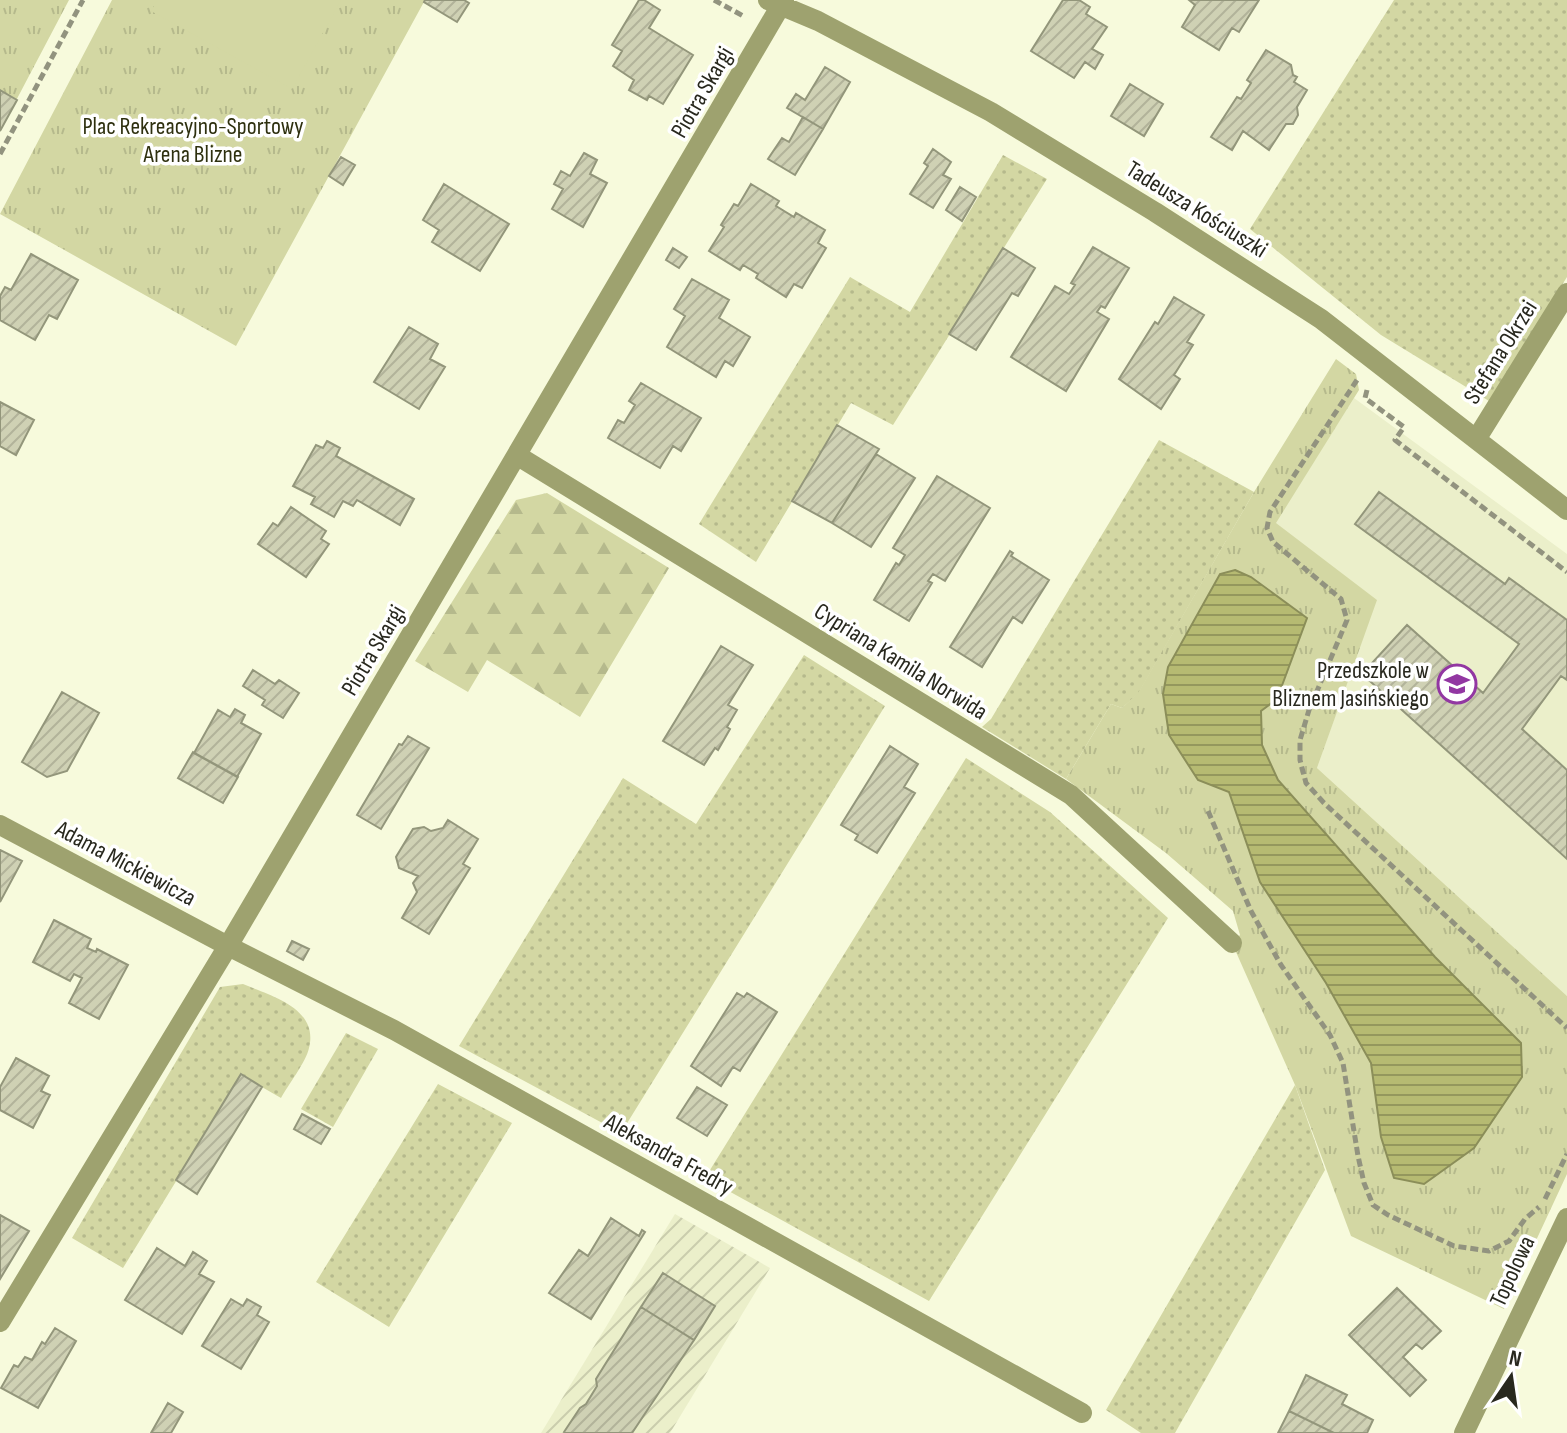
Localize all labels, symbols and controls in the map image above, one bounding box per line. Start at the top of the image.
street label: Piotra Skargi [665,42,740,143]
park label: Plac Rekreacyjno-Sportowy Arena Blizne [82,112,304,169]
street label: Tadeusza Kościuszki [1121,155,1273,264]
street label: Stefana Okrzei [1457,295,1544,409]
street label: Cypriana Kamila Norwida [809,596,993,726]
street label: Piotra Skargi [335,600,412,701]
place label: Przedszkole w Bliznem Jasińskiego [1272,656,1429,713]
school or university icon: Przedszkole w Bliznem Jasińskiego [1436,663,1478,705]
street label: Adama Mickiewicza [50,814,201,912]
street label: Aleksandra Fredry [598,1107,738,1202]
street label: Topolowa [1484,1231,1541,1311]
north arrow [1471,1337,1551,1417]
text: N [1506,1344,1524,1373]

